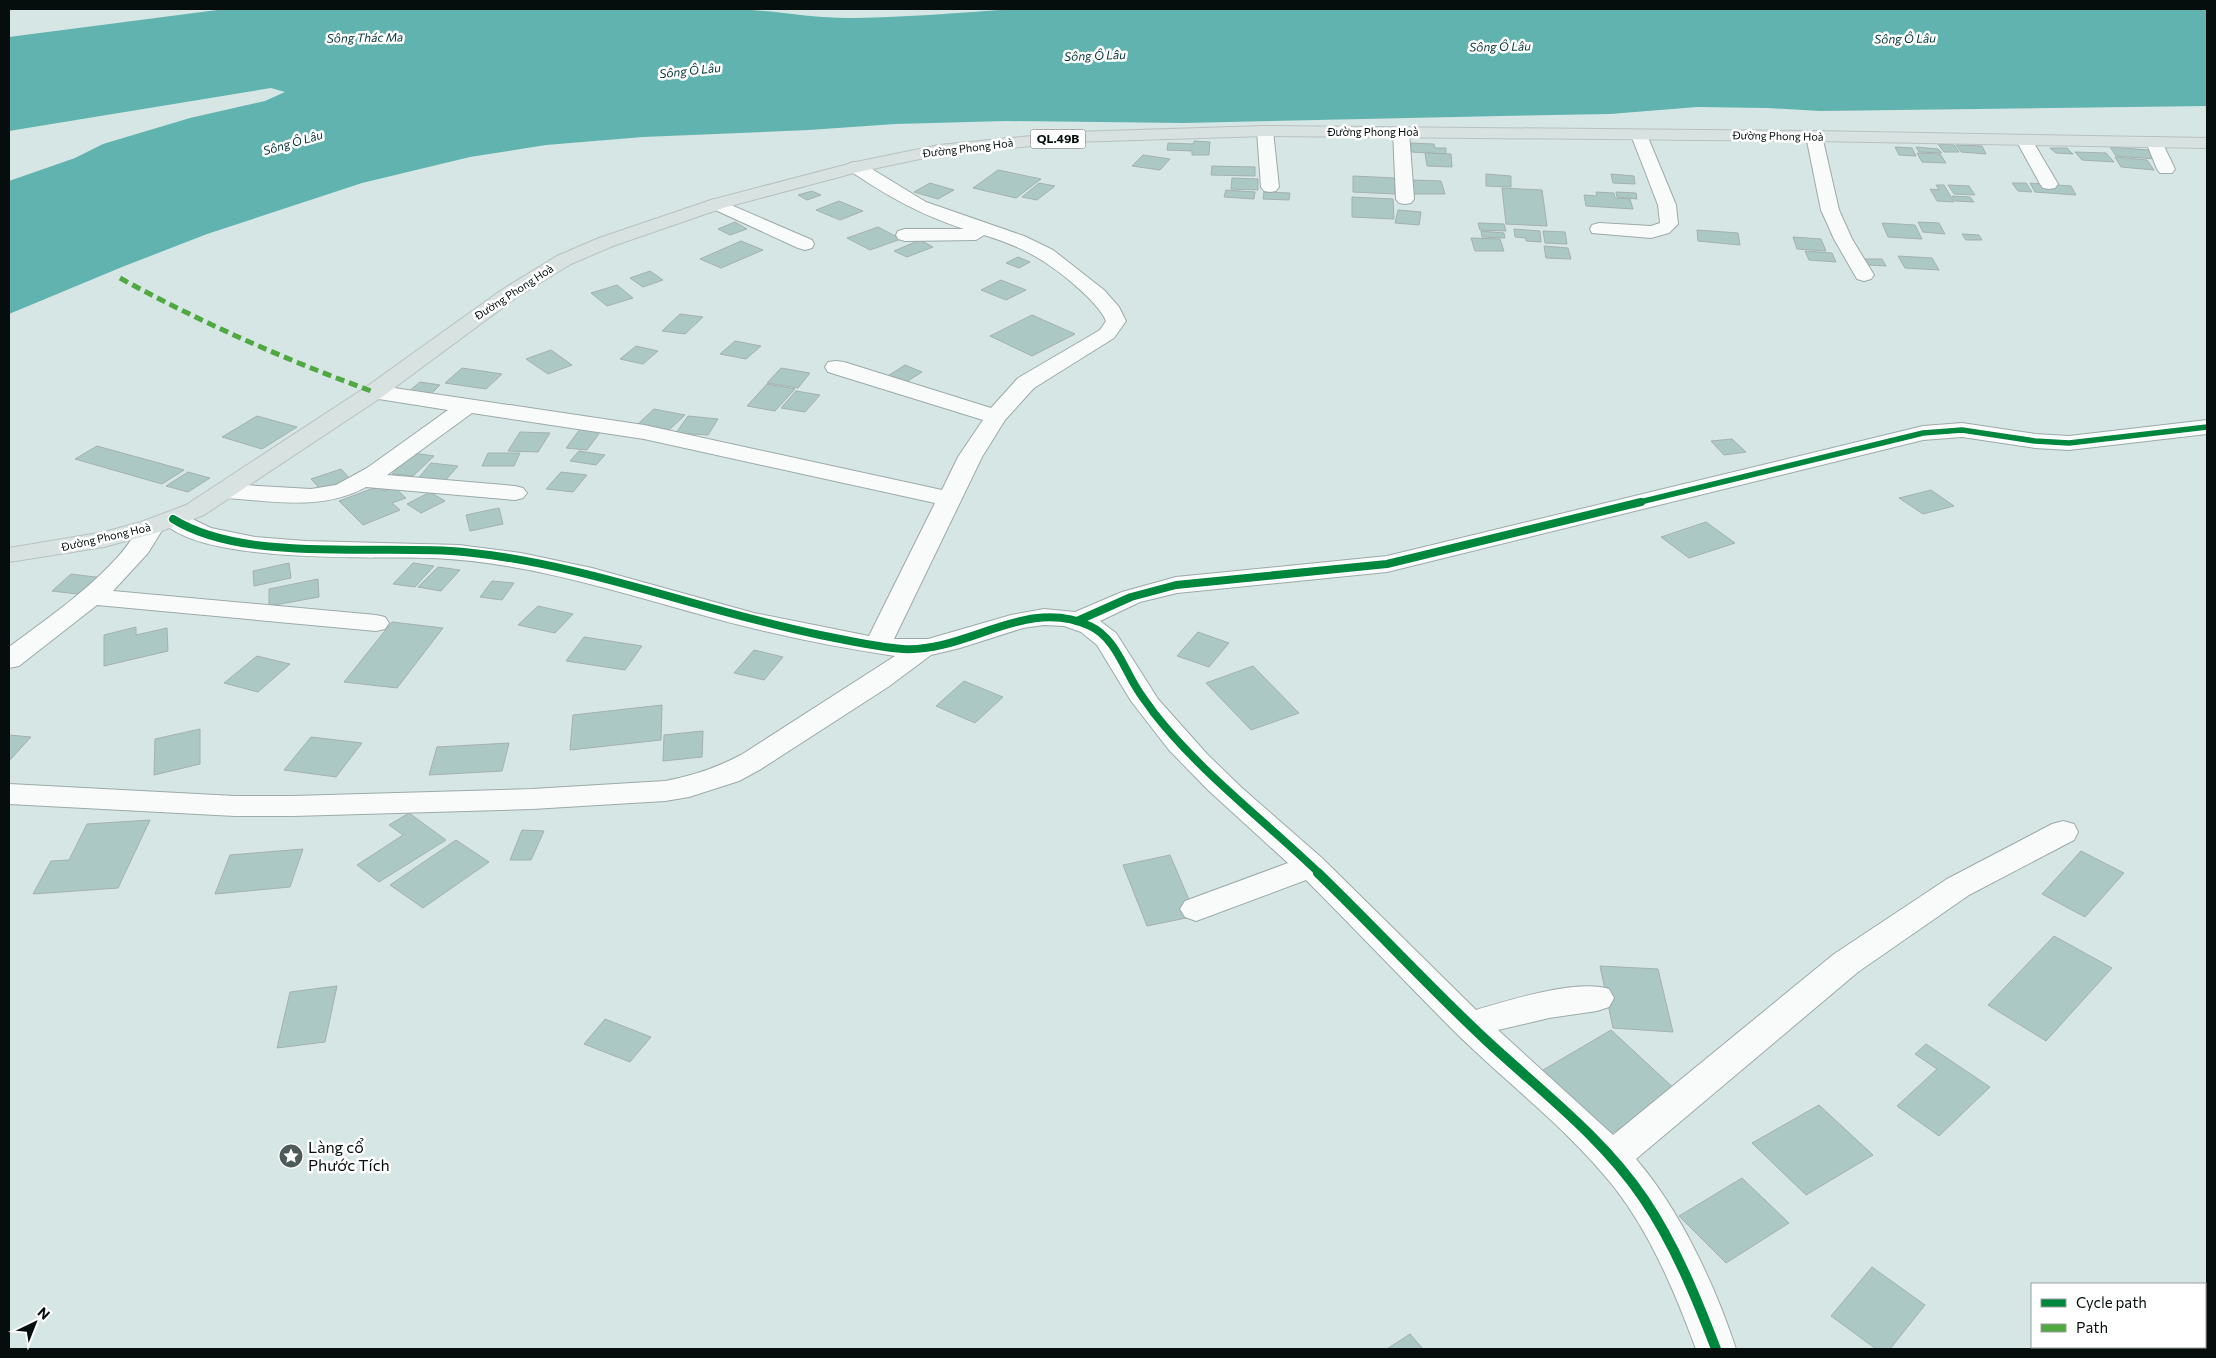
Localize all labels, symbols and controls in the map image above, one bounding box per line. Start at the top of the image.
water label: Sông Thác Ma [327,29,403,45]
water label: Sông Ô Lâu [1874,30,1936,46]
water label: Sông Ô Lâu [1469,38,1531,54]
water label: Sông Ô Lâu [1064,47,1126,63]
water label: Sông Ô Lâu [658,60,722,80]
street label: Đường Phong Hoà [1326,125,1419,138]
water label: Sông Ô Lâu [261,127,325,157]
street label: Đường Phong Hoà [1731,128,1824,143]
road number: QL.49B [1030,130,1086,148]
street label: Đường Phong Hoà [921,136,1014,160]
street label: Đường Phong Hoà [471,261,555,322]
street label: Đường Phong Hoà [59,520,152,553]
place label: Làng cổ Phước Tích [308,1137,390,1174]
place icon: Làng cổ Phước Tích [278,1143,304,1169]
legend [2031,1283,2206,1348]
text: Cycle path [2076,1293,2147,1311]
north arrow [10,1298,60,1348]
text: N [35,1303,54,1323]
text: Path [2076,1318,2108,1336]

